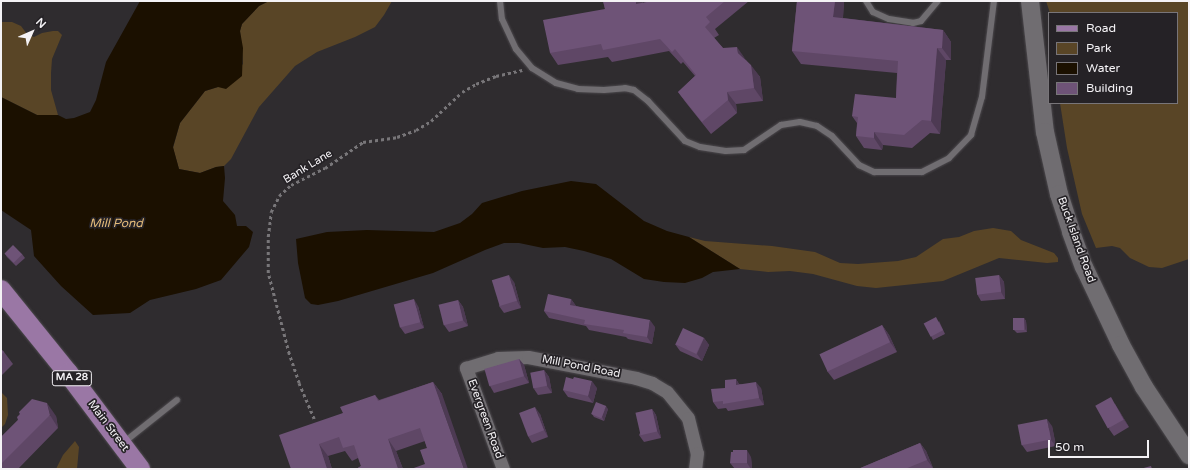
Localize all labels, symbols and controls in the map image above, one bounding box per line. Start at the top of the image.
north arrow [12,12,52,52]
legend [1048,12,1178,104]
text: N [33,15,49,31]
text: Road [1086,21,1116,35]
text: Park [1086,41,1112,55]
text: Water [1086,61,1120,75]
text: Building [1086,81,1133,95]
street label: Bank Lane [281,147,335,187]
street label: Buck Island Road [1054,195,1098,285]
water label: Mill Pond [89,217,143,231]
street label: Mill Pond Road [541,353,621,381]
road number: MA 28 [51,370,93,386]
street label: Evergreen Road [465,378,505,460]
street label: Main Street [85,398,131,454]
scale bar [1050,432,1151,458]
text: 50 m [1055,440,1084,454]

